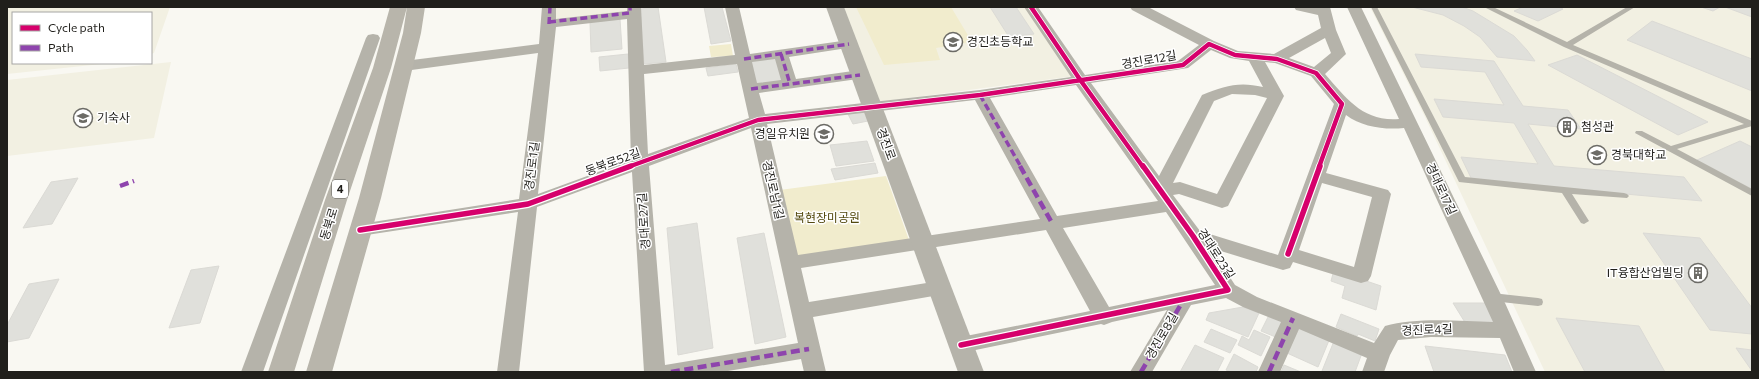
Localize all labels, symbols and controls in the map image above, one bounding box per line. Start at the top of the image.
legend [12,12,152,64]
text: Cycle path [48,20,105,34]
school or university icon: 경진초등학교 [942,31,964,53]
place label: 경진초등학교 [967,34,1033,48]
text: Path [48,40,74,54]
street label: 경진로12길 [1120,47,1178,71]
school or university icon: 기숙사 [72,107,94,129]
place label: 기숙사 [97,110,130,124]
building icon: 첨성관 [1556,116,1578,138]
place label: 첨성관 [1581,119,1614,133]
school or university icon: 경일유치원 [813,123,835,145]
place label: 경일유치원 [755,126,810,140]
street label: 경진로 [875,126,899,162]
street label: 경진로1길 [521,141,541,191]
school or university icon: 경북대학교 [1586,144,1608,166]
street label: 동북로52길 [583,145,642,178]
place label: 경북대학교 [1611,147,1666,161]
street label: 경진로남1길 [760,159,788,221]
street label: 경대로17길 [1424,160,1460,217]
road number: 4 [332,180,348,198]
street label: 경대로27길 [634,192,652,250]
street label: 동북로 [317,206,340,242]
park label: 복현장미공원 [794,210,860,224]
street label: 경대로23길 [1195,225,1238,281]
building icon: IT융합산업빌딩 [1687,262,1709,284]
place label: IT융합산업빌딩 [1607,265,1684,279]
street label: 경진로8길 [1142,310,1180,361]
street label: 경진로4길 [1401,321,1453,337]

